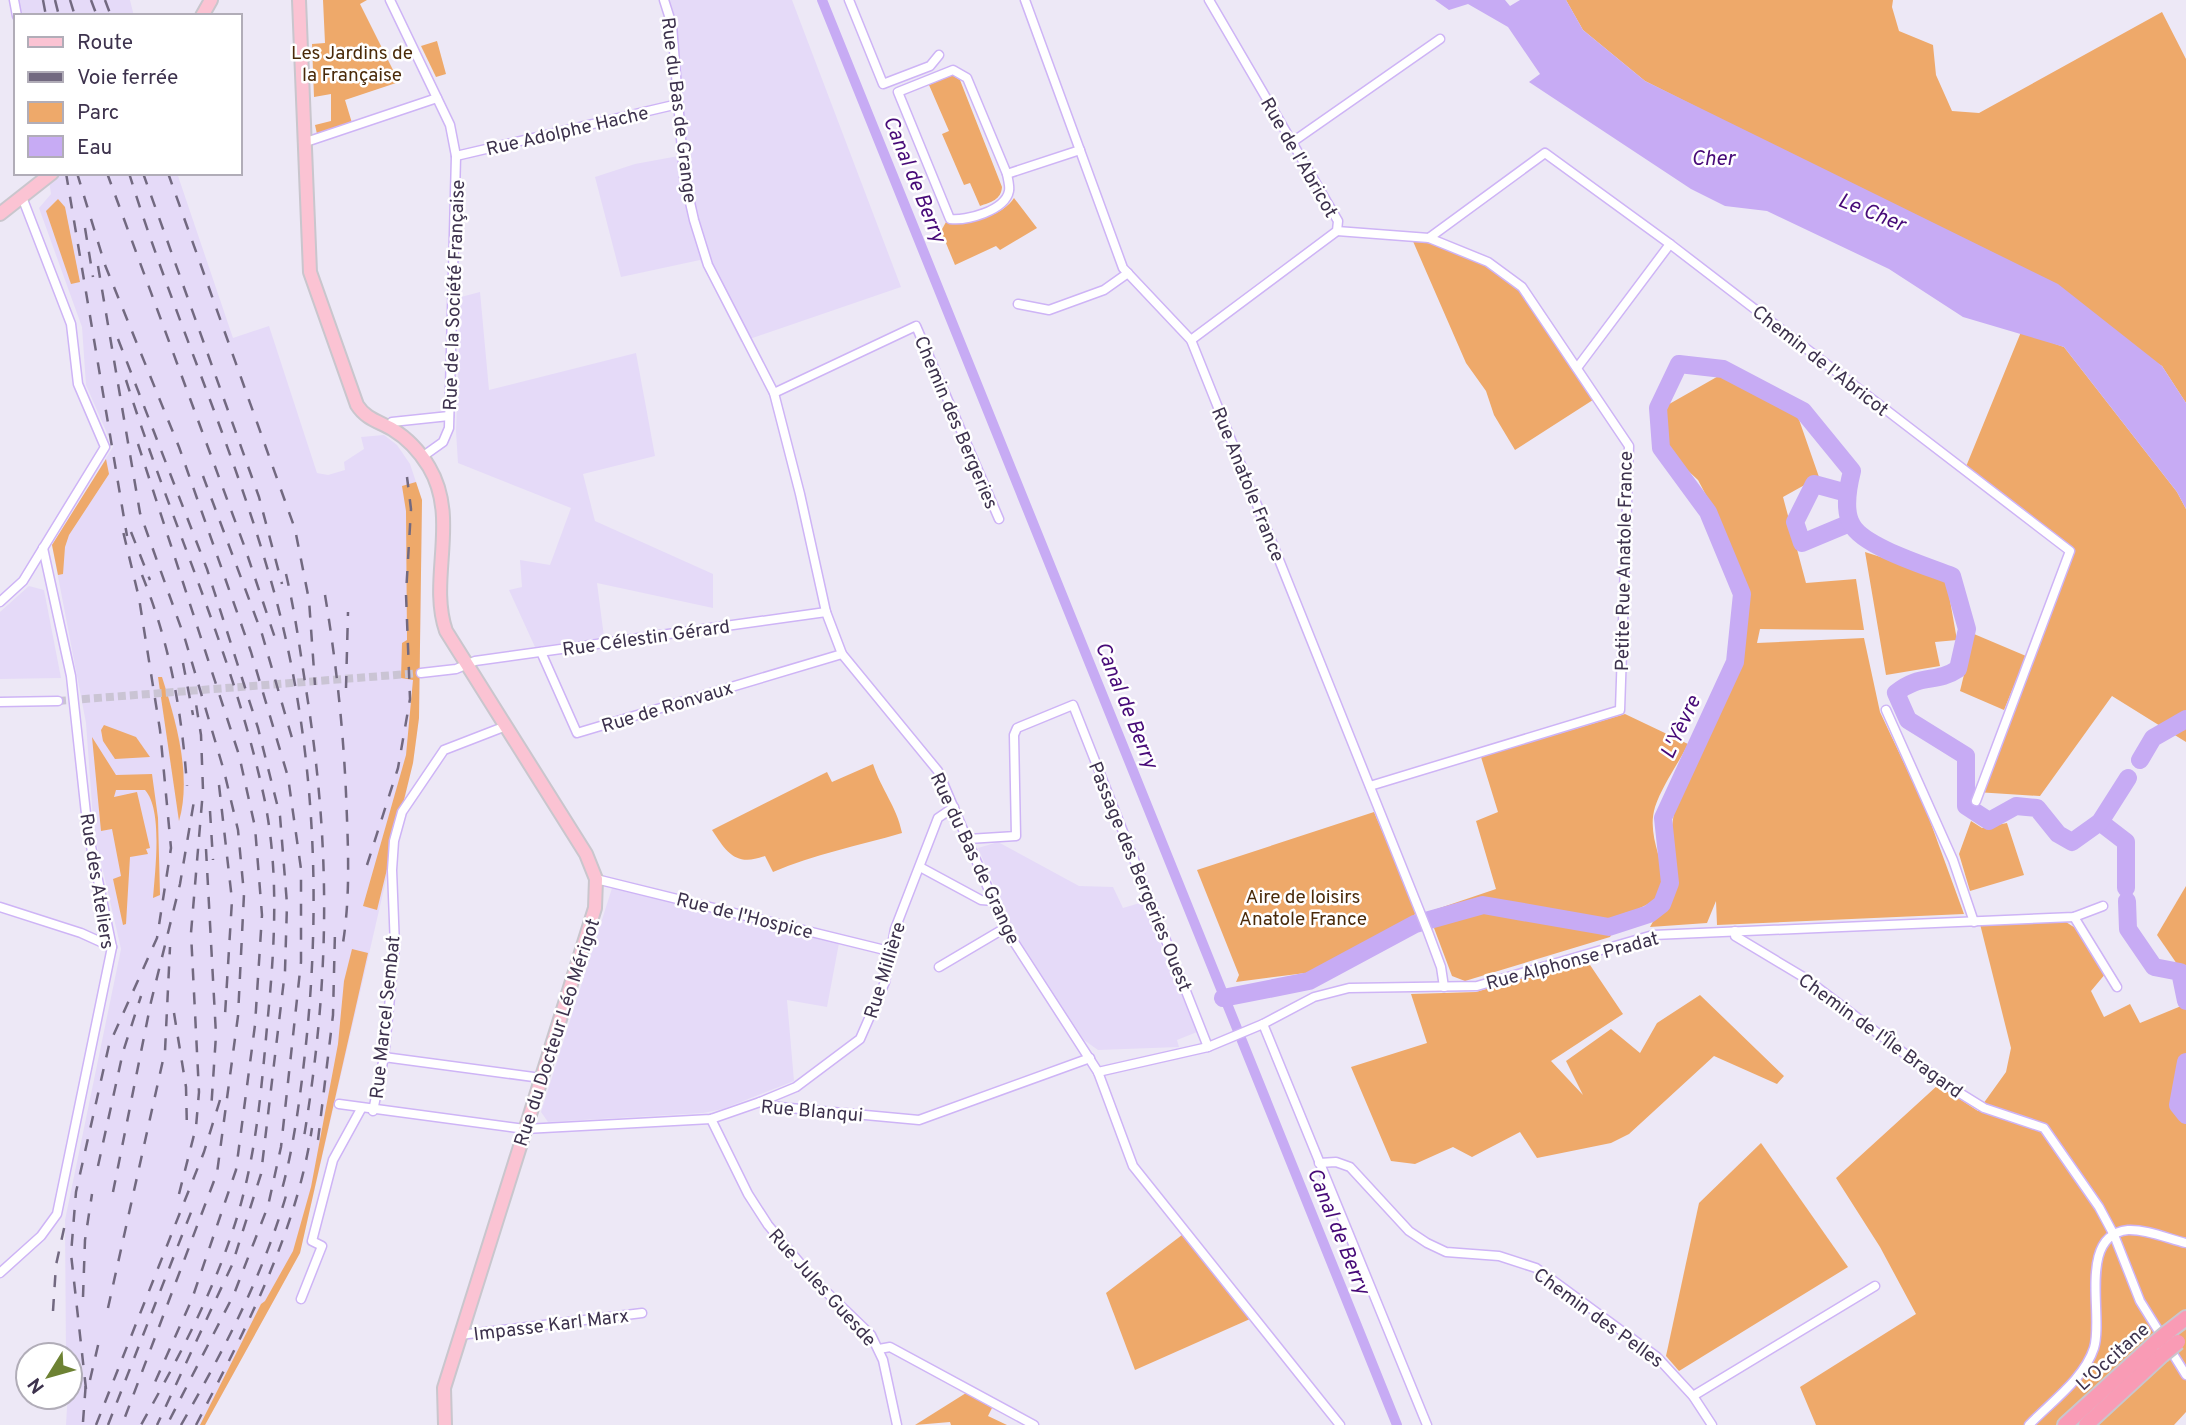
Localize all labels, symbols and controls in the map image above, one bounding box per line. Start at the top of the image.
legend [14,14,242,175]
street label: Rue du Bas de Grange [655,16,701,205]
text: Route [77,30,133,57]
park label: Les Jardins de la Française [291,42,413,88]
text: Voie ferrée [77,65,178,92]
street label: Rue de l'Abricot [1254,94,1342,222]
text: Parc [77,100,119,127]
street label: Rue Adolphe Hache [484,102,651,162]
water label: Canal de Berry [876,112,952,248]
text: Eau [77,135,112,162]
water label: Cher [1691,146,1737,173]
street label: Rue de la Société Française [439,179,471,411]
water label: Le Cher [1834,188,1911,240]
street label: Chemin de l'Abricot [1747,301,1893,422]
street label: Chemin des Bergeries [908,333,1003,513]
street label: Rue Anatole France [1205,404,1289,566]
street label: Petite Rue Anatole France [1611,451,1639,671]
street label: Rue Célestin Gérard [561,615,732,663]
water label: Canal de Berry [1088,638,1164,774]
street label: Rue de Ronvaux [599,676,736,739]
water label: L'Yèvre [1655,691,1708,764]
street label: Passage des Bergeries Ouest [1082,758,1196,995]
street label: Rue du Bas de Grange [924,769,1025,949]
street label: Rue des Ateliers [73,812,119,951]
park label: Aire de loisirs Anatole France [1239,886,1367,932]
street label: Rue de l'Hospice [674,888,815,946]
street label: Rue du Docteur Léo Mérigot [510,916,606,1150]
street label: Rue Millière [860,919,912,1022]
street label: Rue Alphonse Pradat [1483,927,1662,997]
street label: Rue Marcel Sembat [365,934,407,1100]
street label: Chemin de l'Île Bragard [1793,968,1967,1104]
street label: Rue Blanqui [760,1096,864,1128]
water label: Canal de Berry [1300,1164,1376,1300]
street label: Rue Jules Guesde [762,1224,881,1352]
street label: Chemin des Pelles [1528,1263,1668,1374]
street label: Impasse Karl Marx [472,1305,630,1347]
street label: L'Occitane [2072,1318,2155,1397]
north arrow [14,1341,84,1411]
text: N [23,1372,51,1398]

